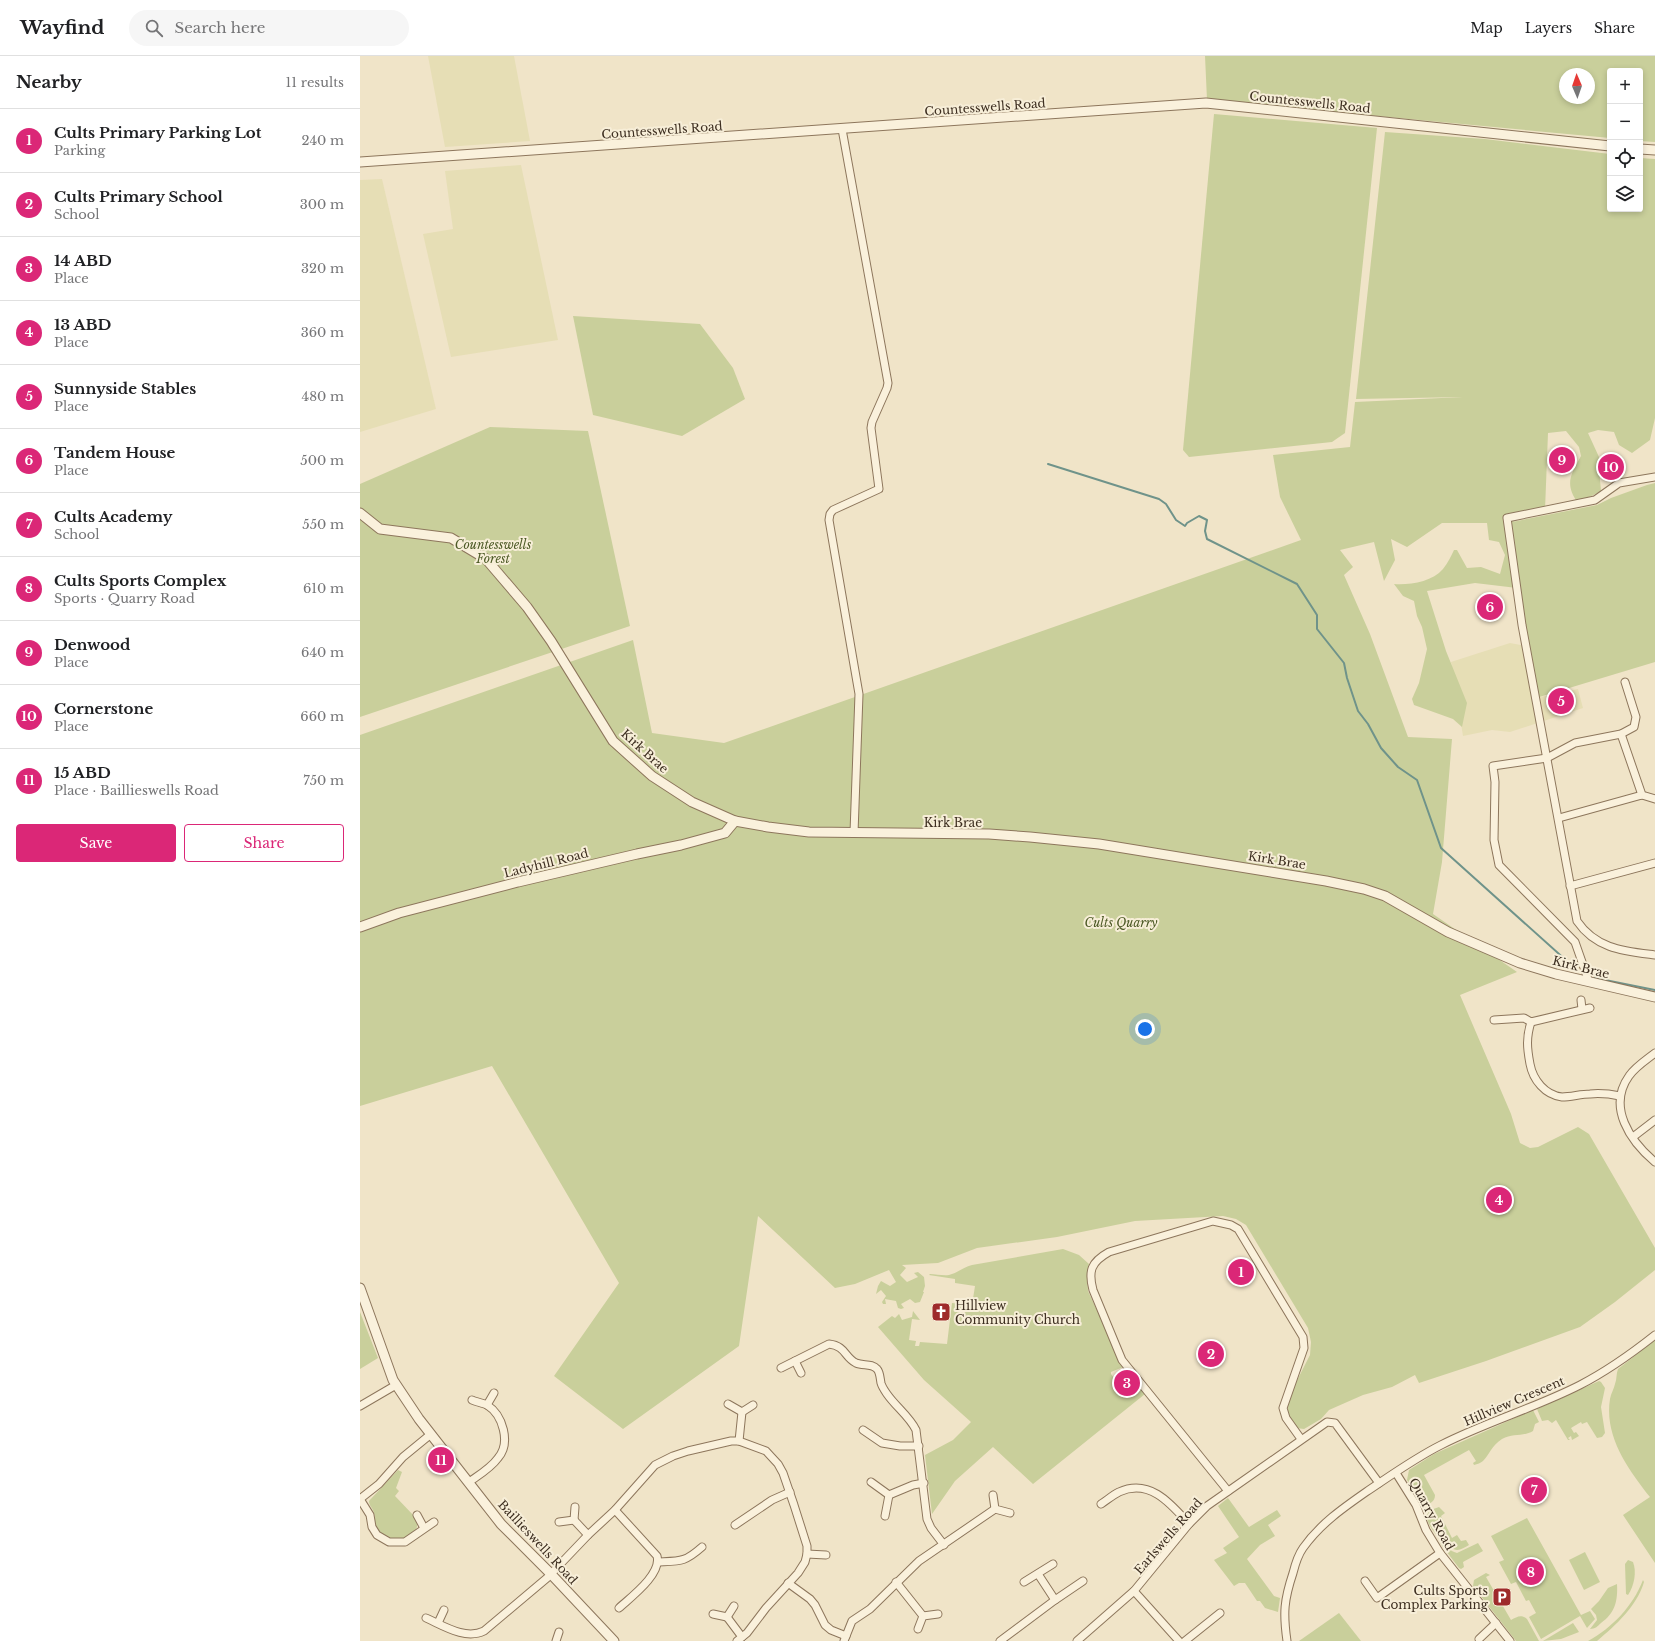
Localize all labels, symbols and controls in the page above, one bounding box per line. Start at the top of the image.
search box [129,10,409,46]
text: Wayfind [20,16,105,39]
icon: search [143,17,165,39]
text: Search here [175,18,265,37]
text: Map [1470,19,1503,37]
text: Layers [1525,19,1572,37]
text: Share [1594,19,1635,37]
north arrow [1559,68,1595,104]
map controls [1607,68,1643,212]
button: + [1607,68,1643,104]
text: Nearby [16,72,82,93]
text: 11 results [286,74,344,91]
street label: Countesswells Road [1249,88,1371,116]
street label: Countesswells Road [924,95,1046,119]
button: − [1607,104,1643,140]
street label: Countesswells Road [601,118,723,142]
text: Cults Primary Parking Lot [54,123,261,142]
text: 1 [26,132,32,149]
text: 240 m [301,132,344,149]
button: locate [1607,140,1643,176]
text: Parking [54,142,105,159]
button: layers [1607,176,1643,212]
text: Cults Primary School [54,187,223,206]
text: 2 [25,196,33,213]
text: 300 m [300,196,344,213]
text: School [54,206,100,223]
text: 14 ABD [54,251,112,270]
text: 3 [25,260,33,277]
text: 320 m [301,260,344,277]
text: Place [54,270,89,287]
text: 13 ABD [54,315,111,334]
text: 4 [25,324,33,341]
text: 360 m [301,324,344,341]
text: Place [54,334,89,351]
text: Sunnyside Stables [54,379,196,398]
text: 5 [25,388,33,405]
text: 480 m [302,388,344,405]
text: Place [54,398,89,415]
text: Tandem House [54,443,175,462]
pin: 9 [1549,445,1575,475]
text: 6 [25,452,33,469]
text: 500 m [300,452,344,469]
pin: 10 [1598,452,1624,482]
text: Place [54,462,89,479]
text: Cults Academy [54,507,172,526]
text: 7 [26,516,32,533]
text: 550 m [302,516,344,533]
text: School [54,526,100,543]
park label: Countesswells Forest [455,537,532,566]
text: Cults Sports Complex [54,571,226,590]
text: 8 [25,580,33,597]
text: 610 m [303,580,344,597]
text: Sports · Quarry Road [54,590,195,607]
pin: 6 [1477,592,1503,622]
text: Denwood [54,635,130,654]
text: 9 [25,644,33,661]
text: 640 m [301,644,344,661]
text: Place [54,654,89,671]
pin: 5 [1548,686,1574,716]
text: Cornerstone [54,699,153,718]
text: 10 [21,708,37,725]
text: 660 m [300,708,344,725]
text: Place [54,718,89,735]
street label: Kirk Brae [618,726,672,776]
text: 15 ABD [54,763,111,782]
text: 11 [23,772,35,789]
text: 750 m [303,772,344,789]
text: Place · Baillieswells Road [54,782,219,799]
street label: Kirk Brae [924,815,982,830]
button: Save [16,824,176,862]
button: Share [184,824,344,862]
street label: Ladyhill Road [502,845,590,881]
street label: Kirk Brae [1247,848,1307,872]
park label: Cults Quarry [1084,915,1158,930]
street label: Kirk Brae [1551,953,1611,981]
your location [1135,1019,1155,1039]
pin: 4 [1486,1185,1512,1215]
pin: 1 [1228,1257,1254,1287]
place label: Hillview Community Church [955,1298,1080,1327]
church icon: Hillview Community Church [930,1301,952,1323]
pin: 2 [1198,1339,1224,1369]
pin: 3 [1114,1368,1140,1398]
street label: Hillview Crescent [1461,1373,1567,1429]
pin: 11 [428,1445,454,1475]
street label: Quarry Road [1406,1475,1458,1553]
pin: 7 [1521,1475,1547,1505]
street label: Earlswells Road [1131,1495,1205,1577]
street label: Baillieswells Road [495,1497,581,1587]
pin: 8 [1518,1557,1544,1587]
place label: Cults Sports Complex Parking [1381,1583,1489,1612]
parking icon: Cults Sports Complex Parking [1491,1586,1513,1608]

